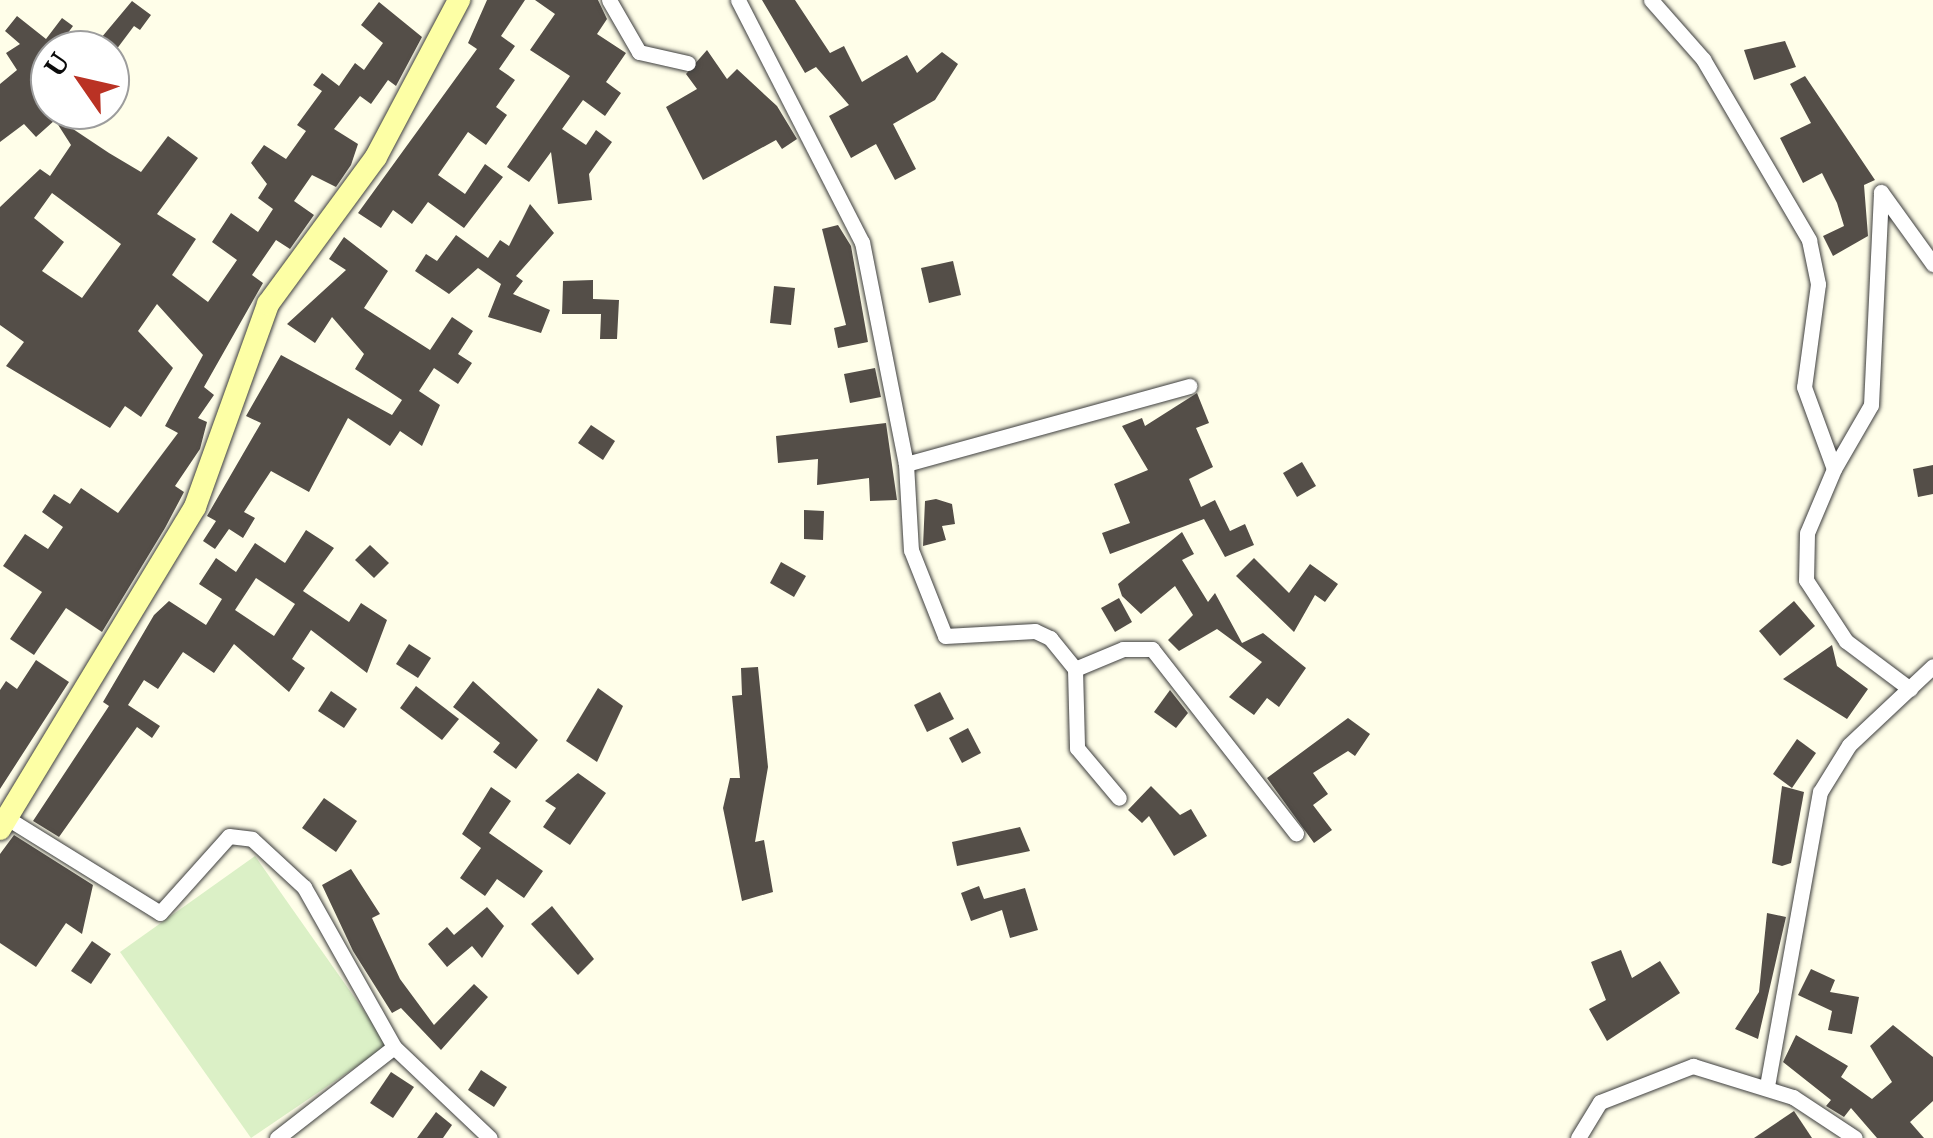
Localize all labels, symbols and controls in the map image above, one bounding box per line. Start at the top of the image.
north arrow [30,30,130,130]
text: U [35,45,77,83]

